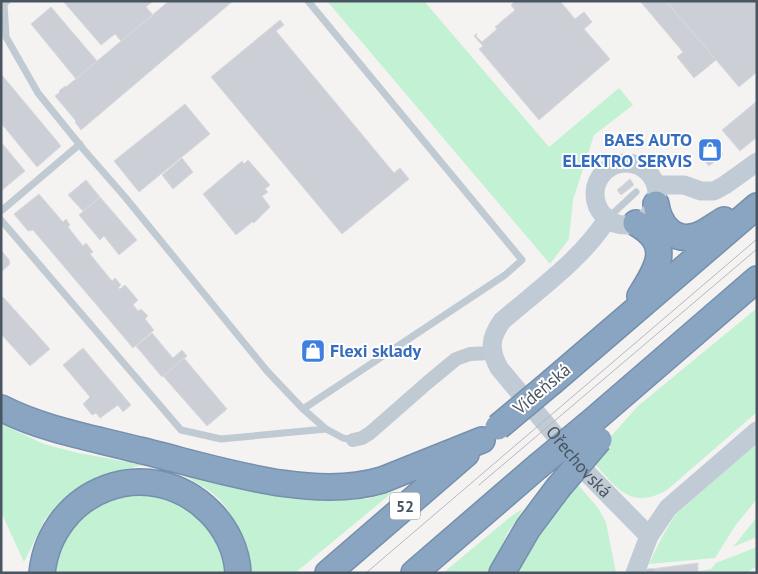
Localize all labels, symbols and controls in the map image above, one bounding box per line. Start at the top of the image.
place label: BAES AUTO ELEKTRO SERVIS [562,128,692,172]
shop icon: BAES AUTO ELEKTRO SERVIS [697,137,723,163]
shop icon: Flexi sklady [300,338,326,364]
place label: Flexi sklady [330,339,421,362]
street label: Vídeňská [507,358,575,420]
street label: Ořechovská [541,421,617,502]
road number: 52 [390,492,420,520]

